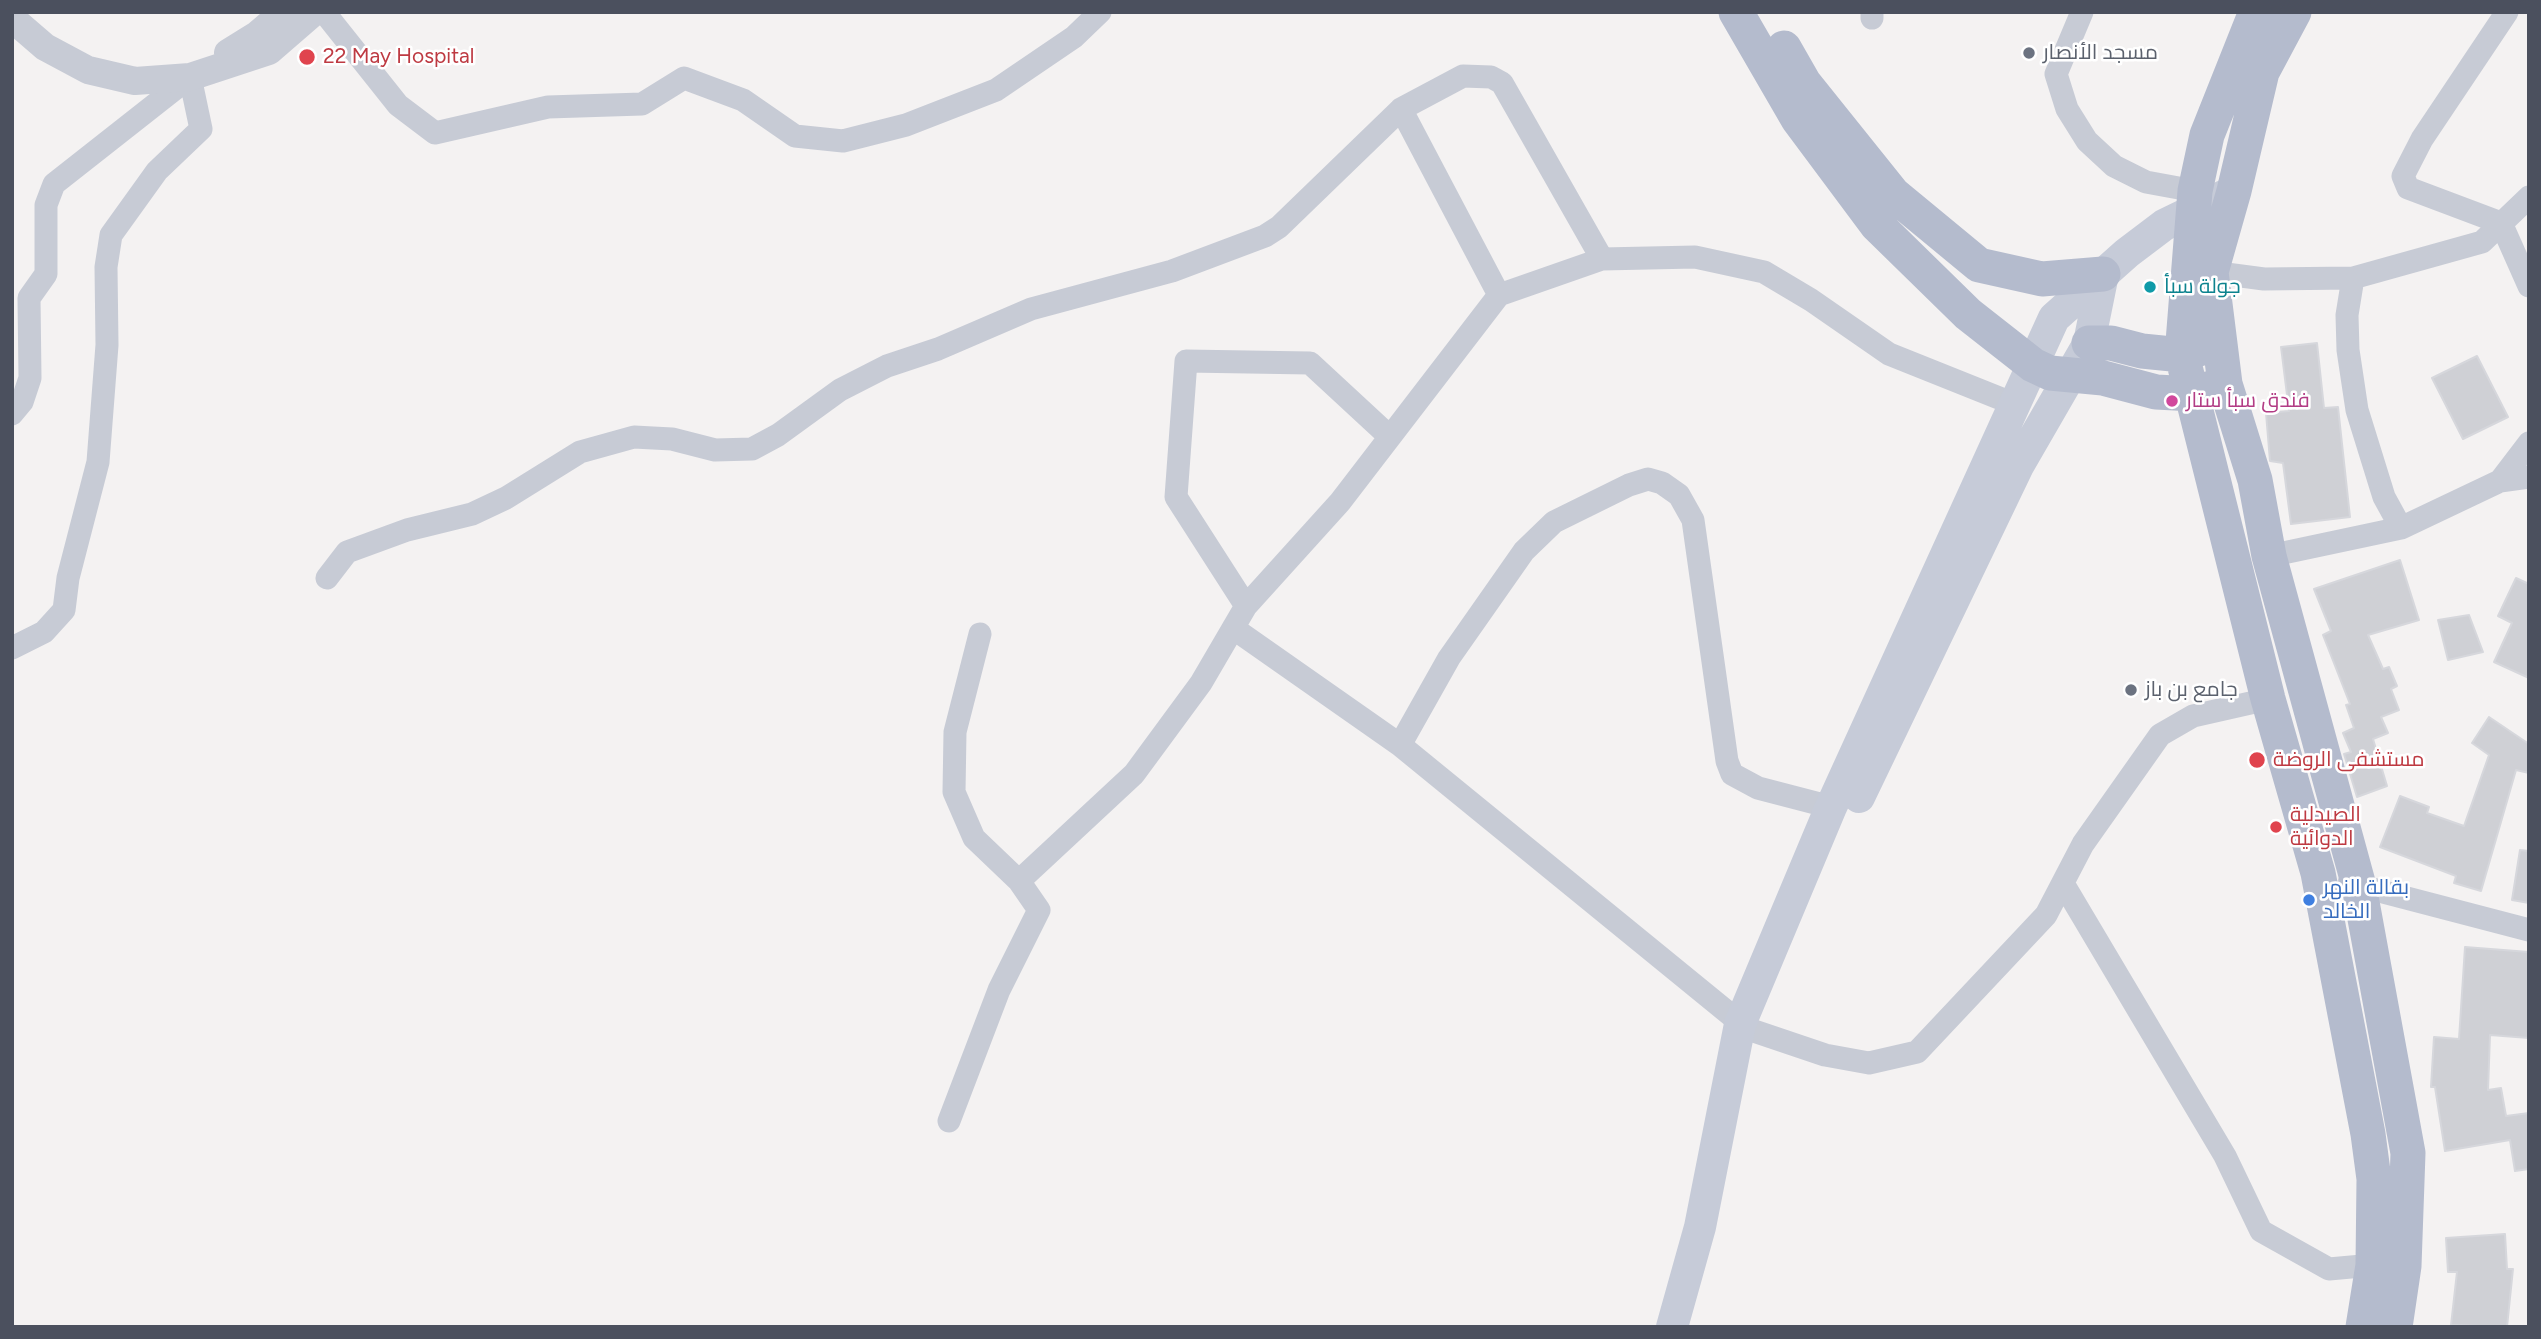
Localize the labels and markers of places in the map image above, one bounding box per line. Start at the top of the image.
place label: مسجد الأنصار [2043,40,2158,66]
place label: 22 May Hospital [323,44,474,70]
marker: مسجد الأنصار [2021,45,2037,61]
marker: 22 May Hospital [297,47,317,67]
place label: جولة سبأ [2164,274,2241,300]
marker: جولة سبأ [2142,279,2158,295]
place label: فندق سبأ ستار [2186,388,2310,414]
marker: فندق سبأ ستار [2164,393,2180,409]
place label: جامع بن باز [2145,677,2238,703]
marker: جامع بن باز [2123,682,2139,698]
place label: مستشفى الروضة [2273,747,2424,773]
marker: مستشفى الروضة [2247,750,2267,770]
place label: الصيدلية الدوائية [2290,802,2361,852]
marker: الصيدلية الدوائية [2268,819,2284,835]
place label: بقالة النهر الخالد [2323,875,2409,925]
marker: بقالة النهر الخالد [2301,892,2317,908]

